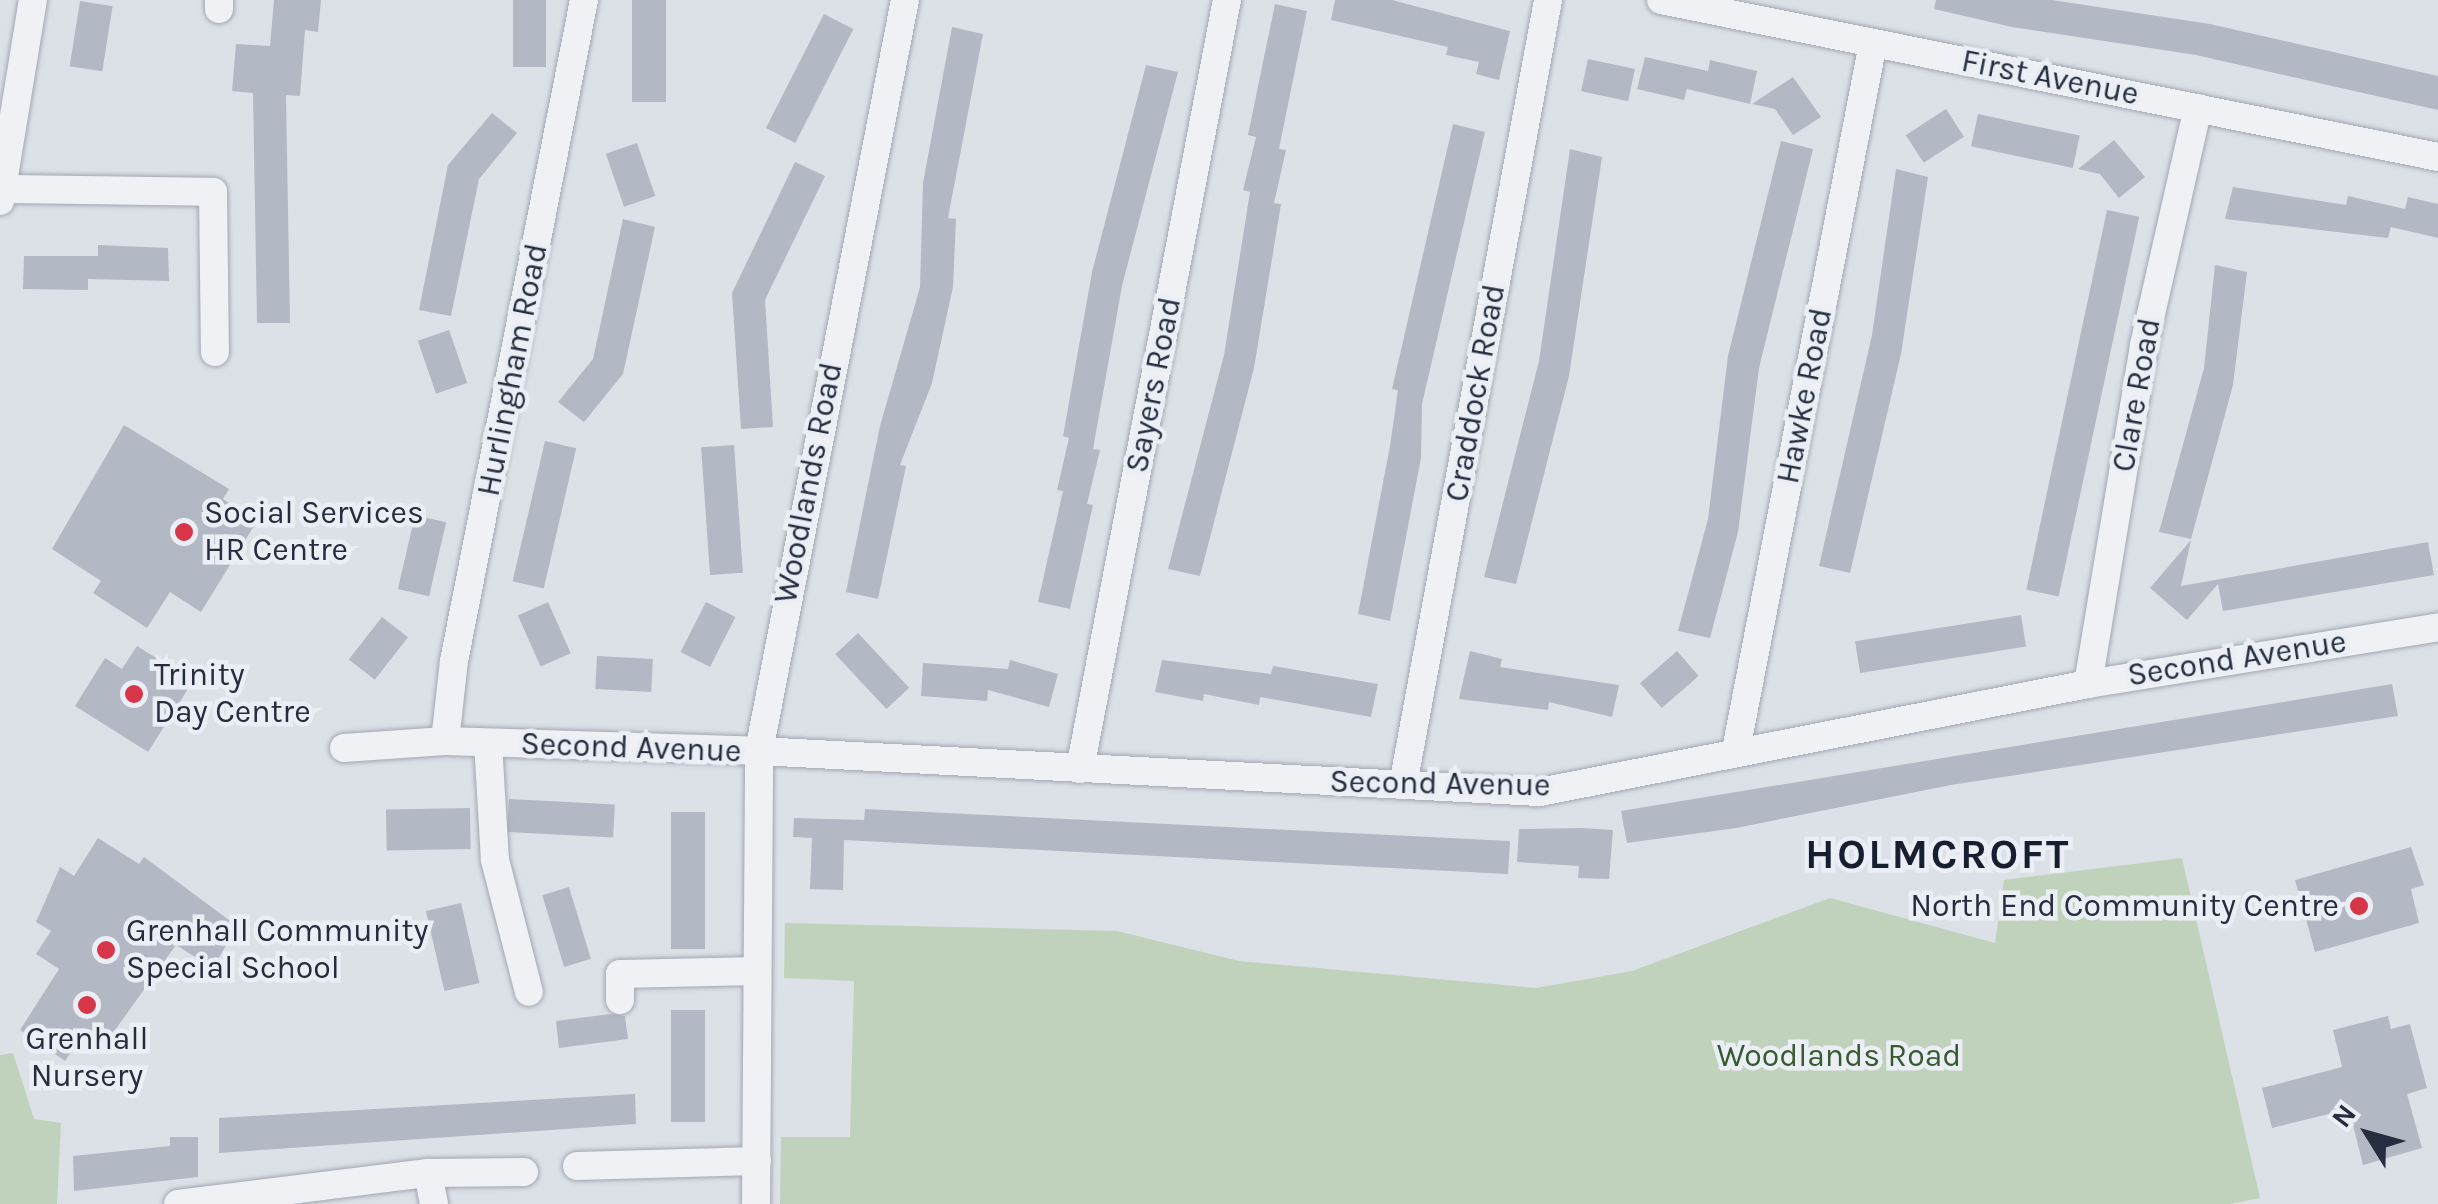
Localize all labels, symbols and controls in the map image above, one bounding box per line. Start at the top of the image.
street label: First Avenue [1958,42,2142,114]
street label: Hurlingham Road [470,241,556,499]
street label: Craddock Road [1438,281,1514,505]
street label: Sayers Road [1118,294,1190,476]
street label: Hawke Road [1769,305,1841,487]
street label: Clare Road [2105,315,2169,475]
street label: Woodlands Road [767,359,851,607]
place label: Social Services HR Centre [204,495,424,570]
marker: Social Services HR Centre [173,521,195,543]
street label: Second Avenue [2125,623,2349,695]
place label: Trinity Day Centre [154,657,311,732]
marker: Trinity Day Centre [123,683,145,705]
street label: Second Avenue [520,725,742,771]
street label: Second Avenue [1329,763,1551,805]
district label: HOLMCROFT [1805,829,2071,879]
place label: North End Community Centre [1910,887,2339,925]
marker: North End Community Centre [2348,895,2370,917]
place label: Grenhall Community Special School [126,913,428,988]
marker: Grenhall Community Special School [95,939,117,961]
marker: Grenhall Nursery [76,994,98,1016]
place label: Grenhall Nursery [26,1021,148,1096]
park label: Woodlands Road [1717,1037,1961,1075]
north arrow [2318,1084,2418,1184]
text: N [2324,1098,2363,1134]

